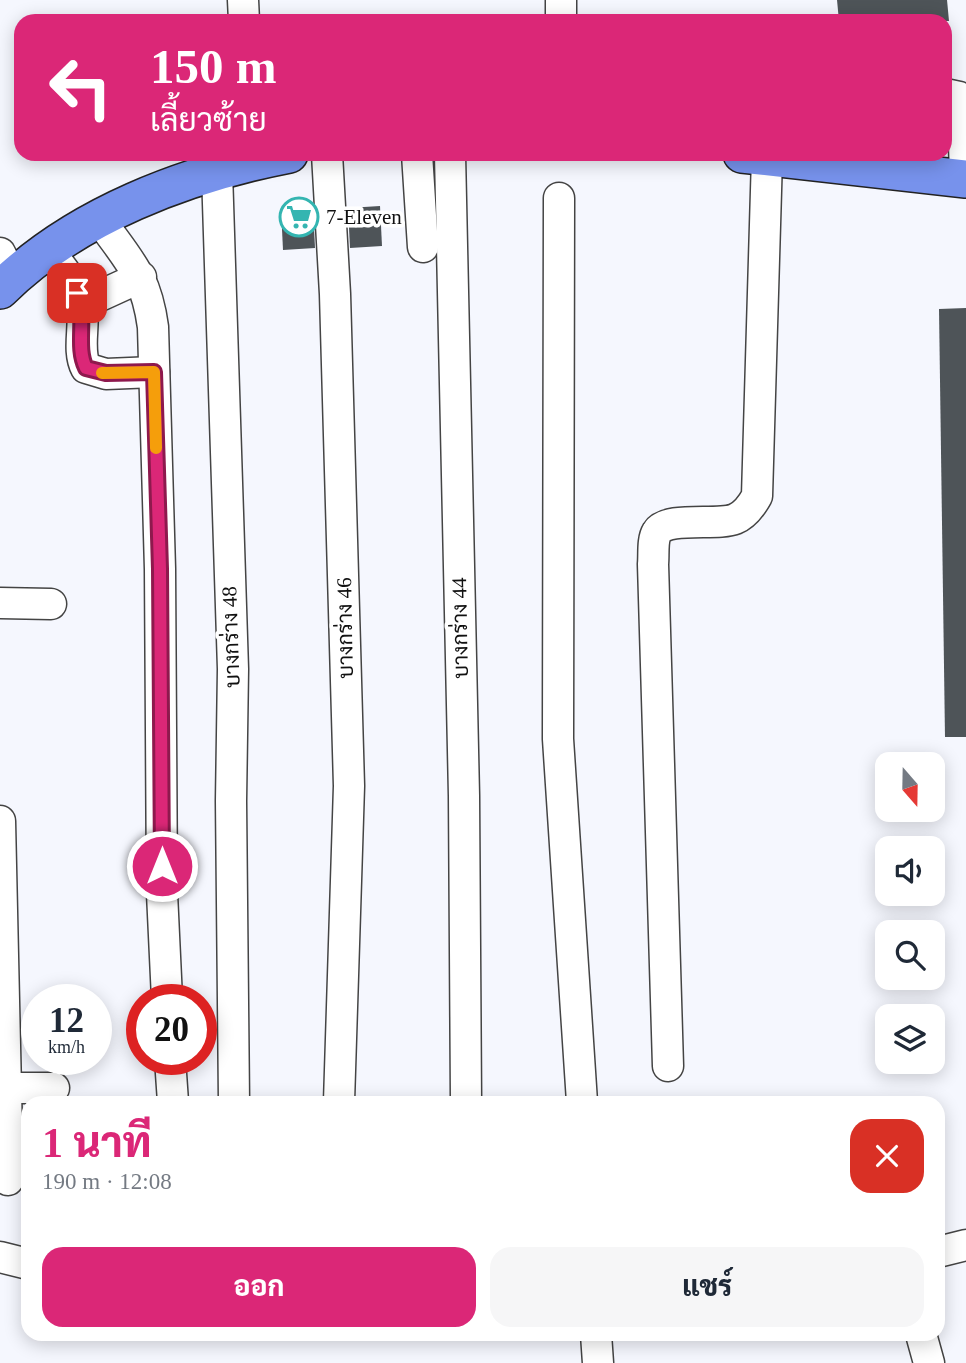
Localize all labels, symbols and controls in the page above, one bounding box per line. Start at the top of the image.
text: 150 m [150,39,277,94]
icon: left [35,42,126,133]
text: เลี้ยวซ้าย [150,102,267,138]
supermarket icon: 7-Eleven [278,196,320,238]
place label: 7-Eleven [326,205,402,229]
pin [47,263,107,323]
icon: arrive [58,274,96,312]
street label: บางกร่าง 46 [332,577,358,679]
street label: บางกร่าง 44 [447,577,473,679]
street label: บางกร่าง 48 [217,586,245,688]
north arrow [875,752,945,822]
map controls [875,752,945,1074]
position arrow [125,829,199,903]
button: sound [875,836,945,906]
button: search [875,920,945,990]
speed limit sign: 20 [126,984,217,1075]
text: 12 [49,1001,84,1040]
button: layers [875,1004,945,1074]
text: km/h [48,1037,85,1057]
button: close [850,1119,924,1193]
text: 1 นาที [42,1120,152,1166]
text: 190 m · 12:08 [42,1169,172,1194]
button: ออก [42,1247,476,1327]
button: แชร์ [490,1247,924,1327]

